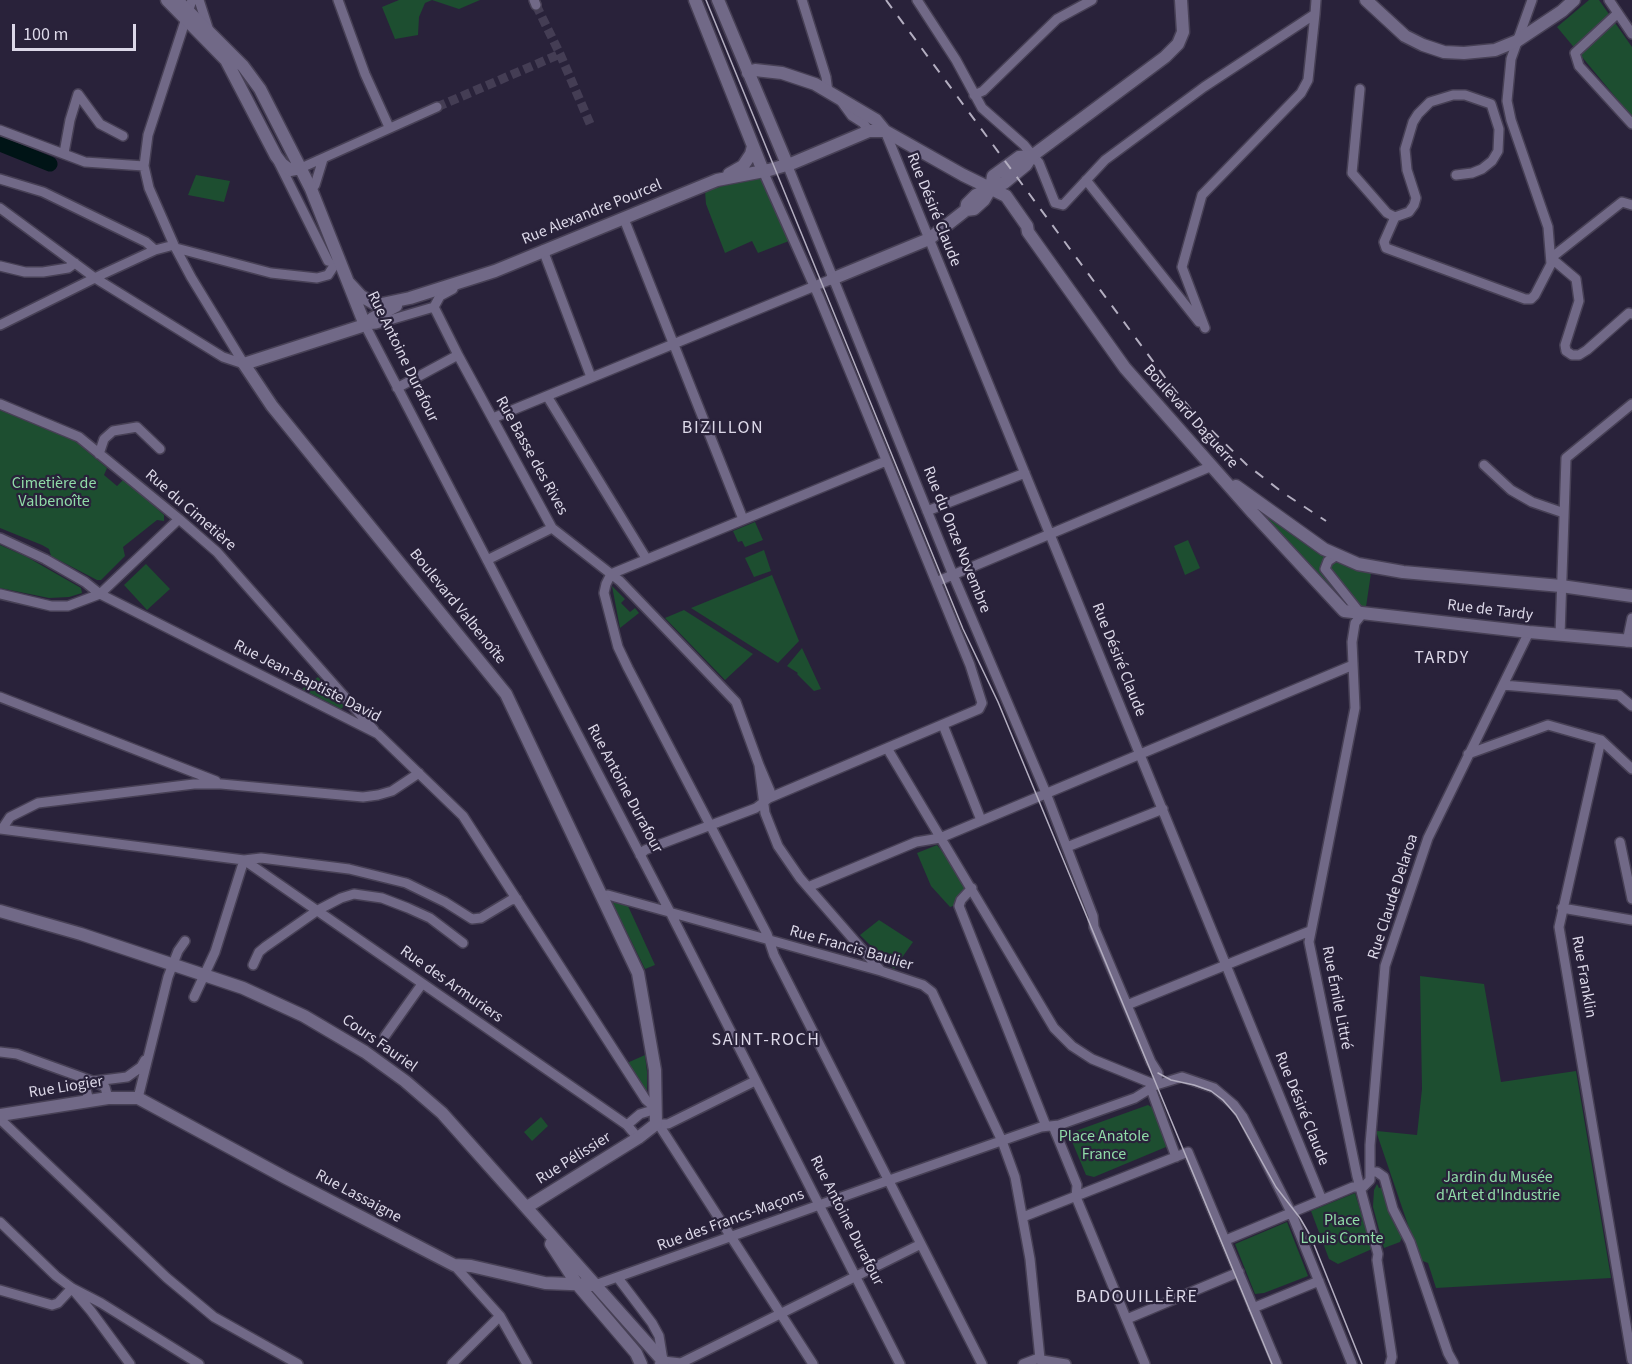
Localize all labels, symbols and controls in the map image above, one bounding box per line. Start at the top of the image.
scale bar [15,12,140,50]
text: 100 m [23,22,68,47]
street label: Rue Désiré Claude [901,150,965,270]
street label: Rue Alexandre Pourcel [519,176,665,250]
street label: Rue Antoine Durafour [362,288,442,426]
street label: Boulevard Daguerre [1138,361,1242,473]
street label: Rue Basse des Rives [490,393,572,519]
district label: BIZILLON [682,418,764,440]
street label: Rue du Onze Novembre [918,464,994,616]
street label: Rue du Cimetière [141,466,239,556]
park label: Cimetière de Valbenoîte [12,474,96,512]
street label: Boulevard Valbenoîte [405,545,509,669]
street label: Rue de Tardy [1446,596,1534,626]
street label: Rue Désiré Claude [1086,600,1150,720]
street label: Rue Jean-Baptiste David [230,637,384,727]
district label: TARDY [1414,648,1470,670]
street label: Rue Antoine Durafour [582,721,666,857]
street label: Rue Claude Delaroa [1365,832,1423,962]
street label: Rue Francis Baulier [787,922,915,976]
street label: Rue Franklin [1566,934,1600,1020]
street label: Rue des Armuriers [396,942,506,1028]
street label: Rue Émile Littré [1317,944,1355,1052]
street label: Cours Fauriel [338,1011,420,1077]
district label: SAINT-ROCH [712,1030,820,1052]
street label: Rue Désiré Claude [1269,1049,1333,1169]
street label: Rue Liogier [28,1073,104,1103]
park label: Place Anatole France [1059,1127,1149,1165]
street label: Rue Pélissier [533,1128,615,1190]
street label: Rue Antoine Durafour [805,1153,887,1289]
street label: Rue Lassaigne [312,1166,404,1228]
park label: Jardin du Musée d'Art et d'Industrie [1436,1168,1560,1206]
street label: Rue des Francs-Maçons [655,1185,807,1257]
park label: Place Louis Comte [1301,1211,1383,1249]
district label: BADOUILLÈRE [1076,1287,1198,1309]

